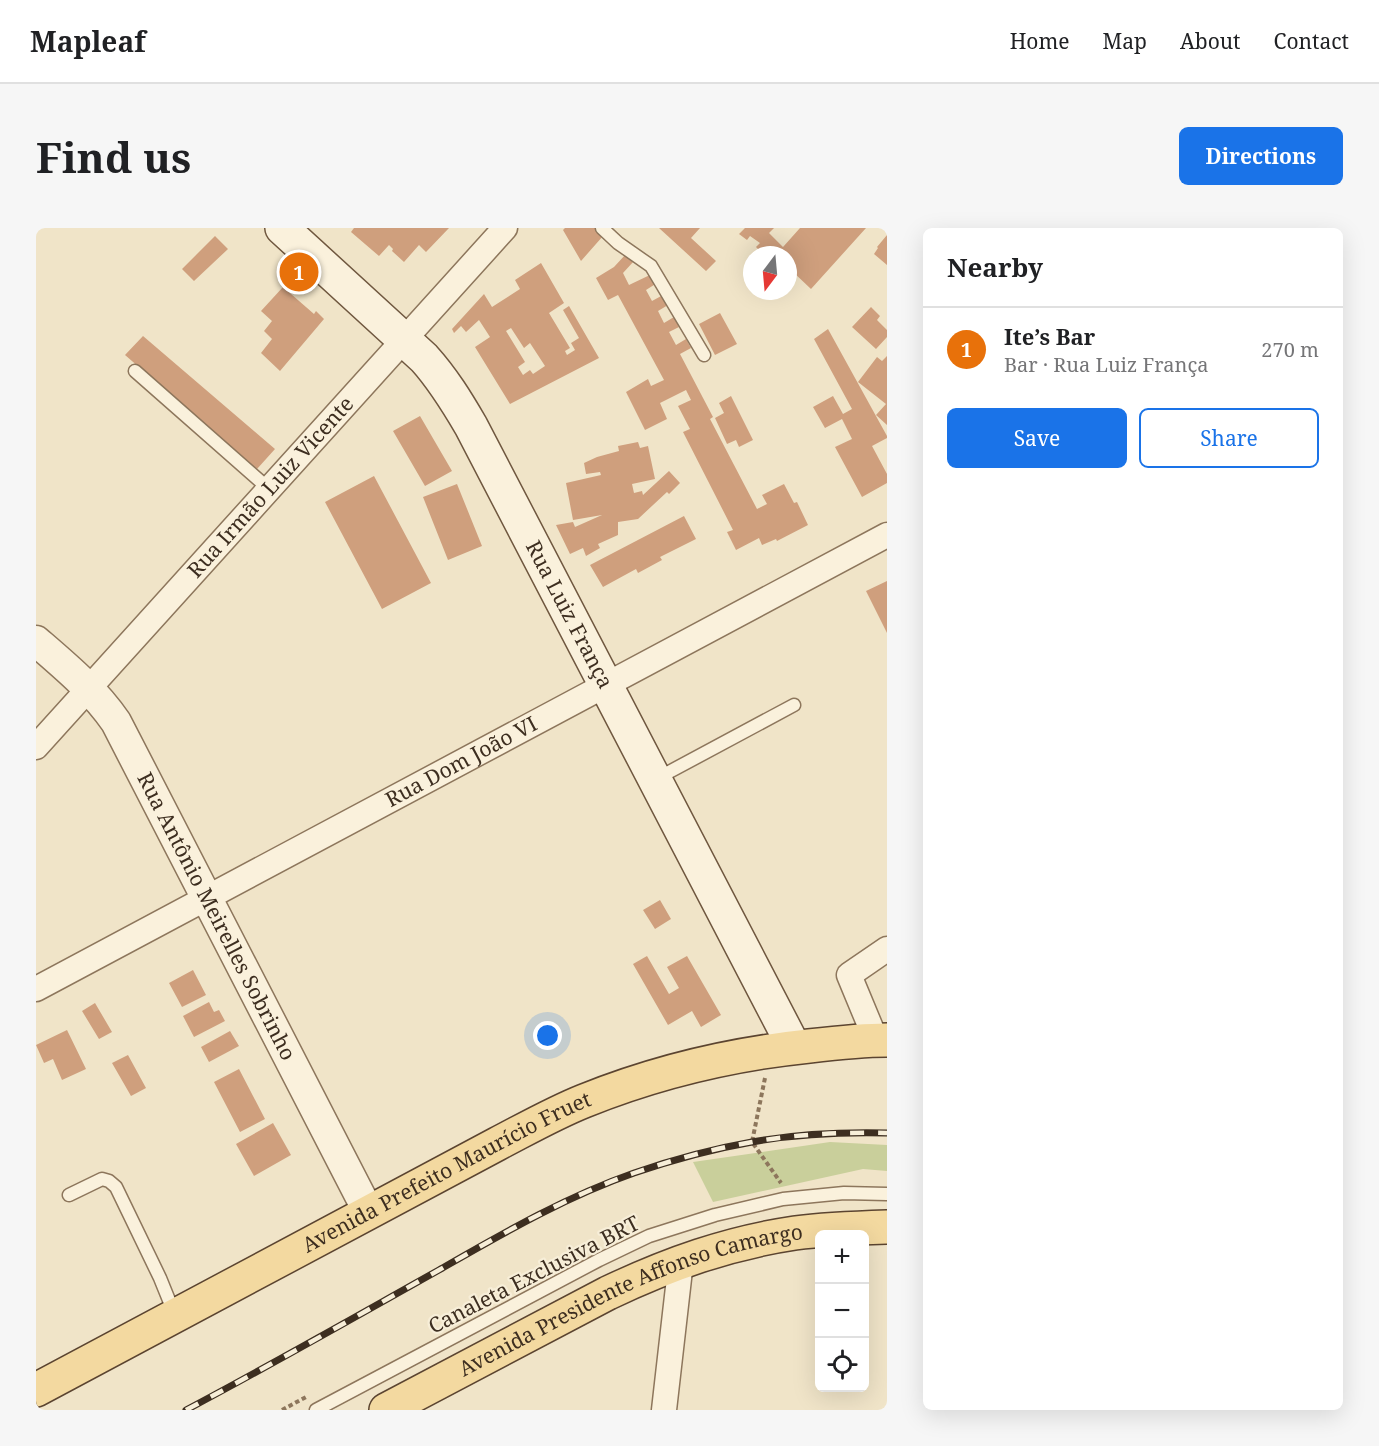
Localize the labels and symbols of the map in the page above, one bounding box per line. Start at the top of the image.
north arrow [743,246,797,300]
pin: 1 [280,250,318,294]
street label: Rua Irmão Luiz Vicente [181,390,359,583]
street label: Rua Luiz França [520,535,620,693]
street label: Rua Dom João VI [380,709,542,813]
street label: Rua Antônio Meirelles Sobrinho [131,767,303,1065]
your location [533,1021,562,1050]
street label: Avenida Prefeito Maurício Fruet [297,1085,595,1258]
street label: Canaleta Exclusiva BRT [423,1209,644,1340]
street label: Avenida Presidente Affonso Camargo [454,1217,804,1382]

